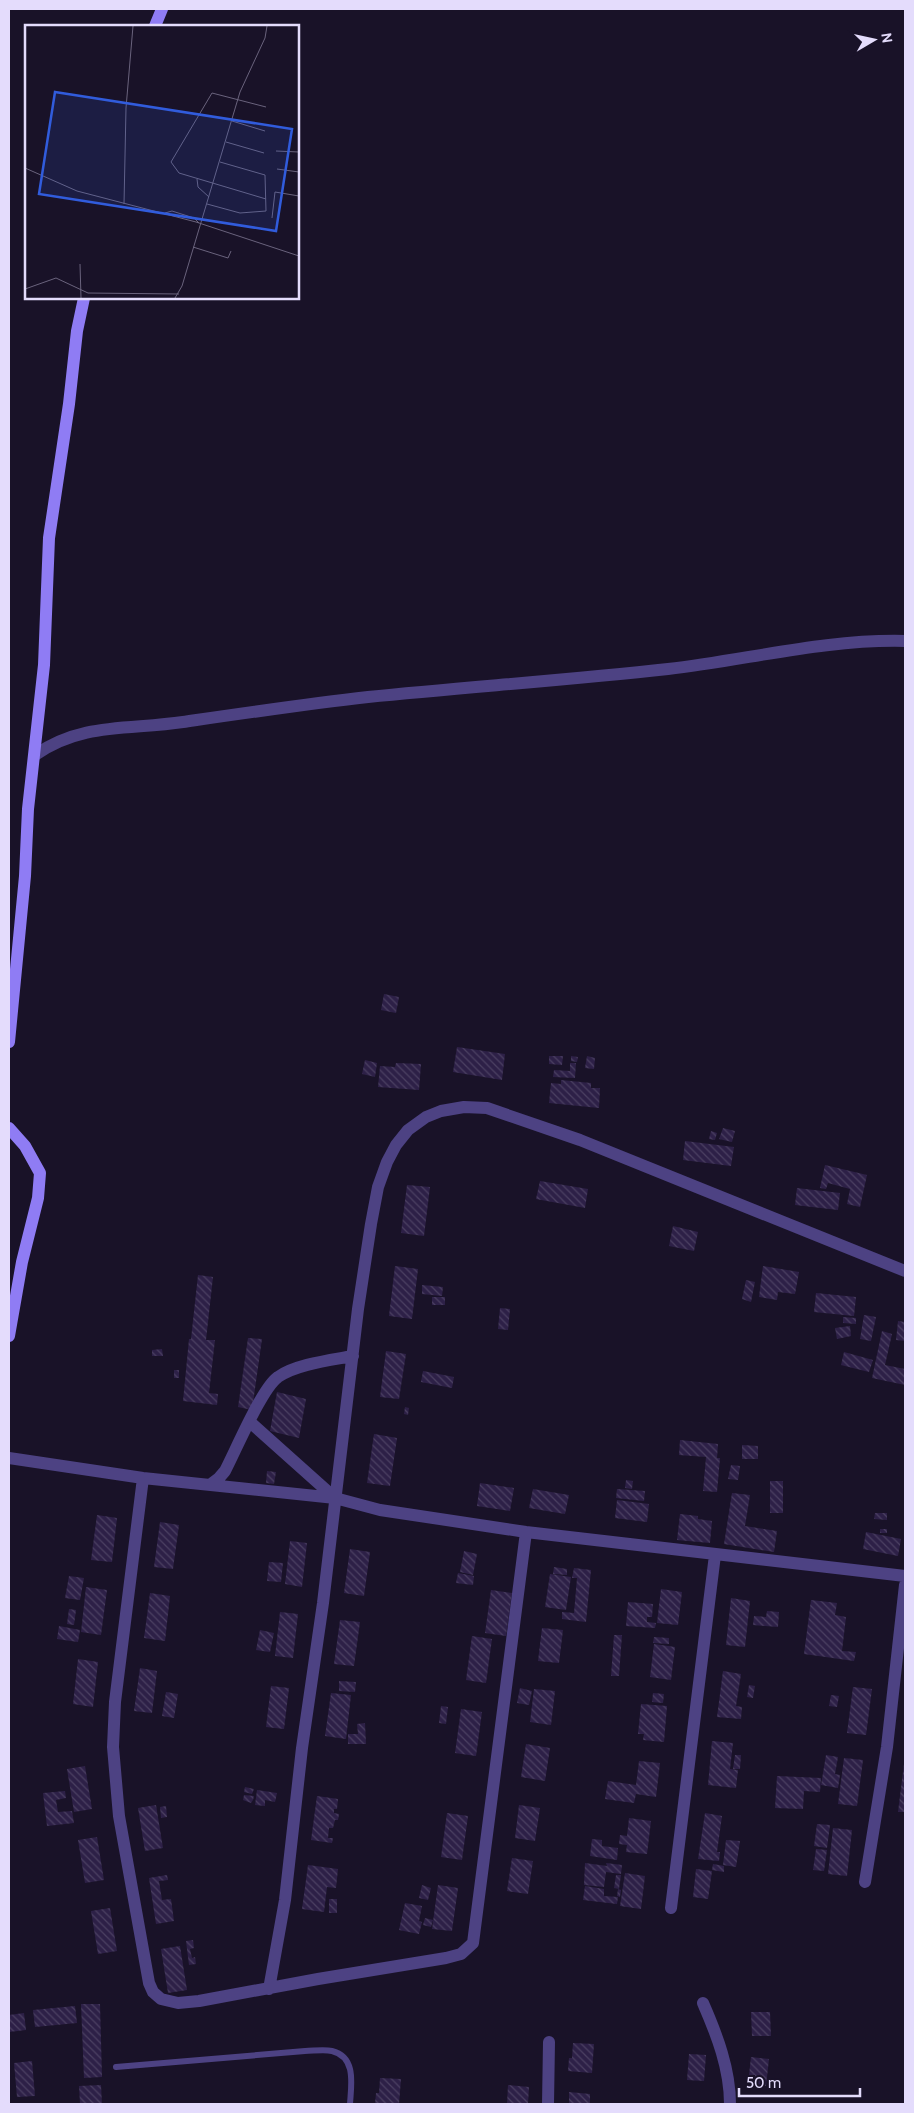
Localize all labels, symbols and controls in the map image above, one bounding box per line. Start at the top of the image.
north arrow [849,15,899,65]
inset map [25,25,299,299]
text: N [877,32,897,44]
scale bar [739,2066,860,2098]
text: 50 m [746,2074,781,2092]

